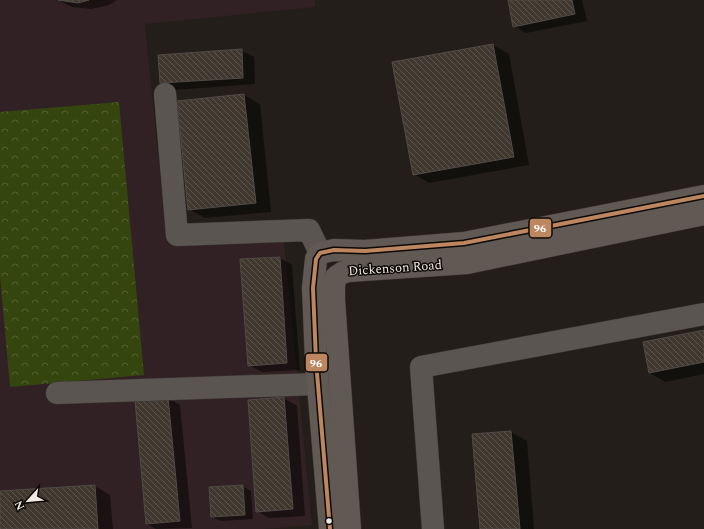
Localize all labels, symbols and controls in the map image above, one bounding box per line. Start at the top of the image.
line badge: 96 [529,218,552,238]
text: 96 [534,220,546,237]
street label: Dickenson Road [347,255,443,281]
line badge: 96 [305,353,328,372]
text: 96 [310,355,322,372]
north arrow [8,481,48,521]
text: N [10,497,29,513]
unlabelled marker [324,516,334,526]

